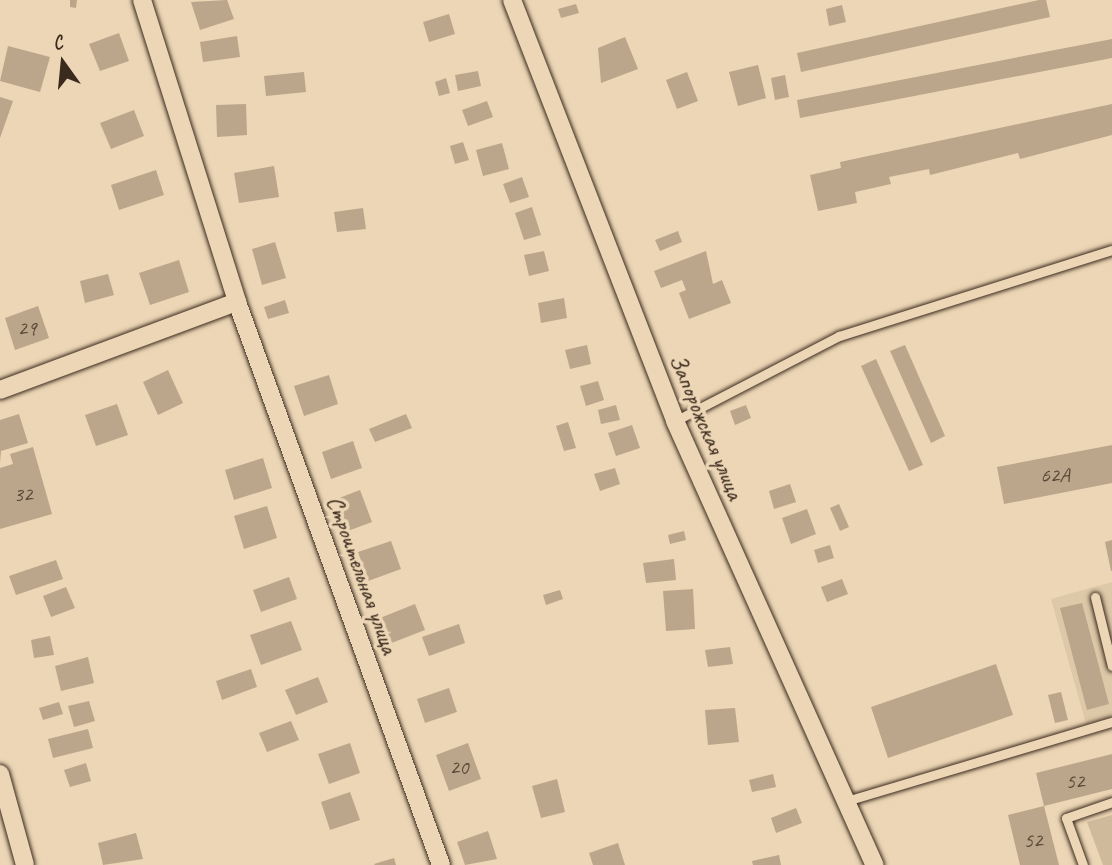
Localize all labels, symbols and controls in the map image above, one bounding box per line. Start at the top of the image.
north arrow [28,28,98,98]
text: С [50,30,65,56]
house number: 29 [18,315,36,341]
street label: Запорожская улица [662,349,750,505]
house number: 62А [1040,462,1070,488]
house number: 32 [14,481,32,507]
street label: Строительная улица [320,491,404,659]
house number: 20 [450,754,468,780]
house number: 52 [1066,768,1084,794]
house number: 52 [1024,827,1042,853]

